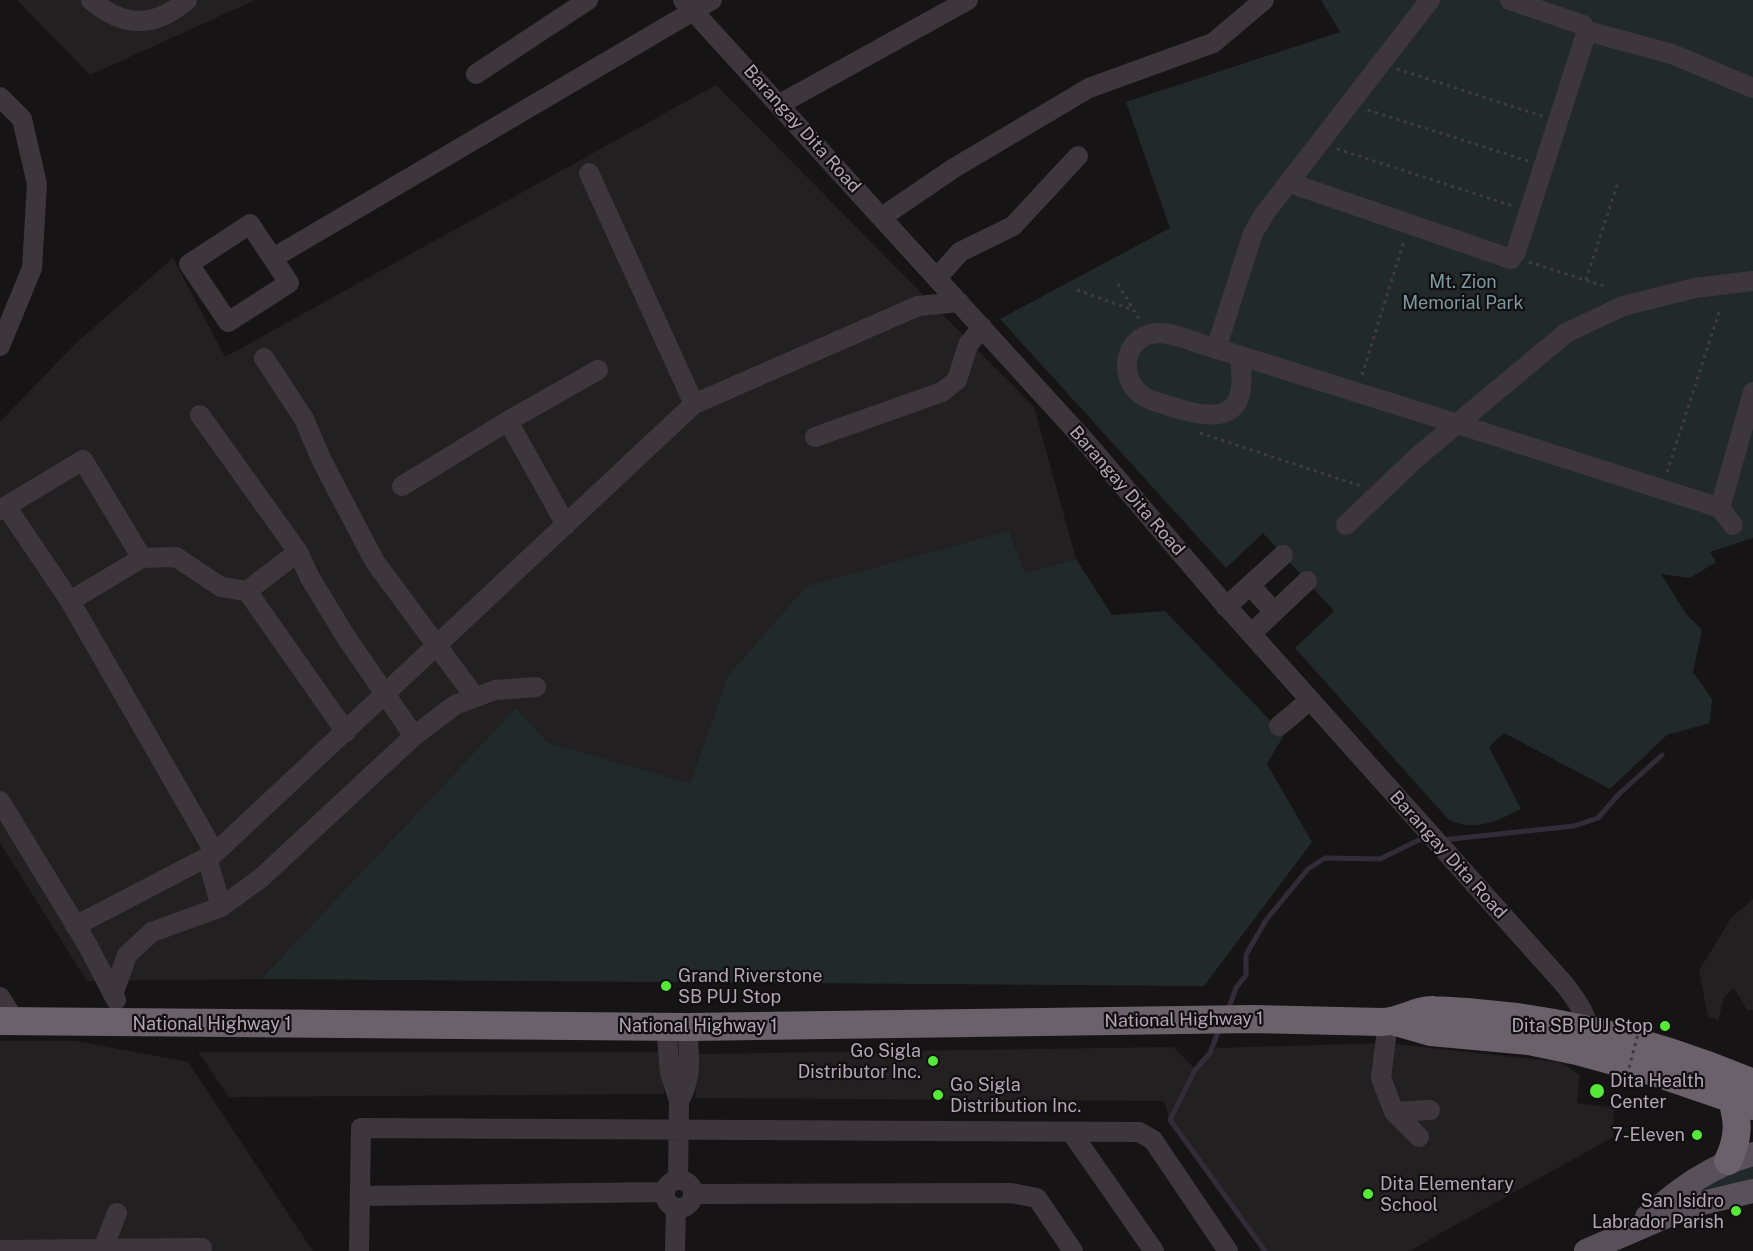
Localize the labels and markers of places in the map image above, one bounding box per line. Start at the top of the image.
place label: Grand Riverstone SB PUJ Stop [678,965,822,1008]
marker: Grand Riverstone SB PUJ Stop [659,979,673,993]
place label: Dita SB PUJ Stop [1512,1015,1653,1037]
marker: Dita SB PUJ Stop [1658,1019,1672,1033]
place label: Go Sigla Distributor Inc. [798,1040,921,1082]
marker: Go Sigla Distributor Inc. [926,1054,940,1068]
place label: Dita Health Center [1610,1070,1704,1112]
place label: Go Sigla Distribution Inc. [950,1074,1081,1116]
marker: Dita Health Center [1588,1082,1606,1100]
marker: Go Sigla Distribution Inc. [931,1088,945,1102]
place label: 7-Eleven [1612,1124,1685,1146]
marker: 7-Eleven [1690,1128,1704,1142]
place label: Dita Elementary School [1380,1173,1514,1216]
marker: Dita Elementary School [1361,1187,1375,1201]
place label: San Isidro Labrador Parish [1592,1190,1724,1232]
marker: San Isidro Labrador Parish [1729,1204,1743,1218]

